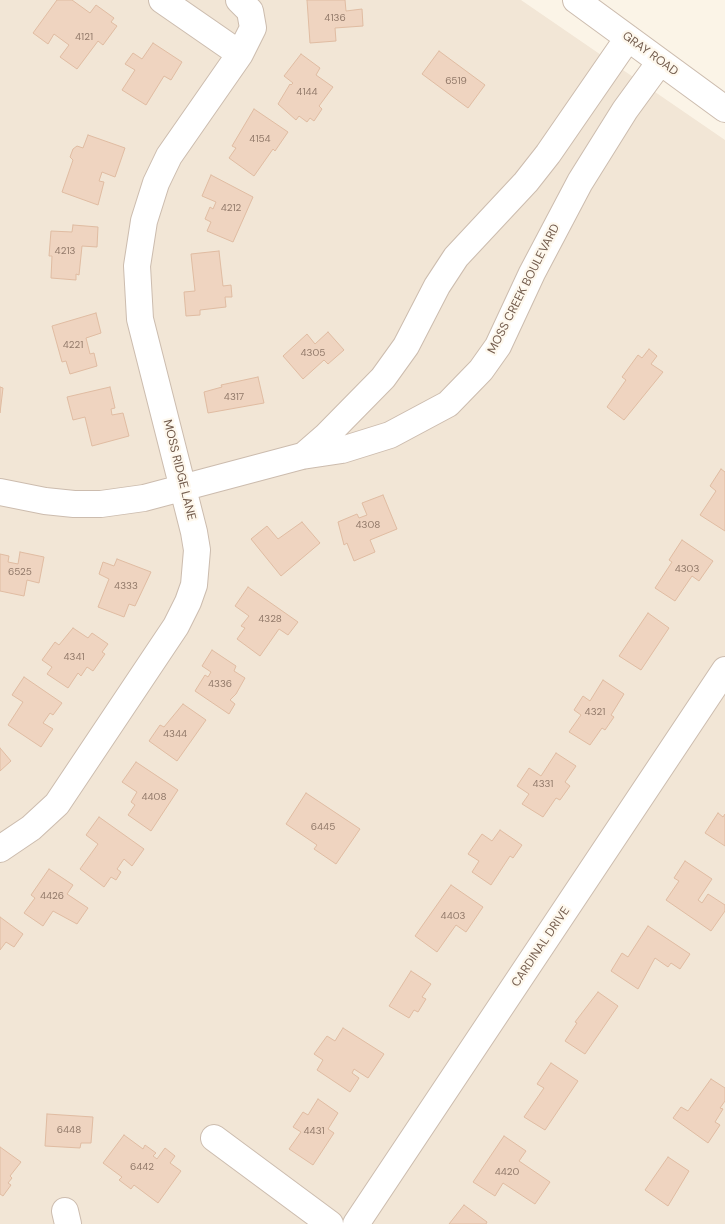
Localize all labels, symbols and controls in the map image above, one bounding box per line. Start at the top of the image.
house number: 4136 [324,12,346,24]
street label: GRAY ROAD [619,29,681,79]
house number: 4121 [75,31,93,43]
house number: 6519 [445,75,467,87]
house number: 4144 [296,86,318,98]
house number: 4154 [249,133,271,145]
house number: 4212 [221,202,241,214]
street label: MOSS CREEK BOULEVARD [485,222,563,356]
house number: 4213 [55,245,75,257]
house number: 4221 [63,339,83,351]
house number: 4305 [301,347,325,359]
house number: 4317 [224,391,244,403]
street label: MOSS RIDGE LANE [160,418,198,522]
house number: 4308 [356,519,380,531]
house number: 4303 [675,563,699,575]
house number: 6525 [8,566,32,578]
house number: 4333 [114,580,138,592]
house number: 4328 [258,613,282,625]
house number: 4341 [63,651,85,663]
house number: 4336 [208,678,232,690]
house number: 4321 [585,706,605,718]
house number: 4344 [163,728,187,740]
house number: 4331 [533,778,553,790]
house number: 4408 [141,791,167,803]
house number: 6445 [311,821,335,833]
house number: 4426 [40,890,64,902]
street label: CARDINAL DRIVE [509,904,573,990]
house number: 4403 [441,910,465,922]
house number: 6448 [57,1124,81,1136]
house number: 4431 [304,1125,324,1137]
house number: 6442 [130,1161,154,1173]
house number: 4420 [495,1166,519,1178]

